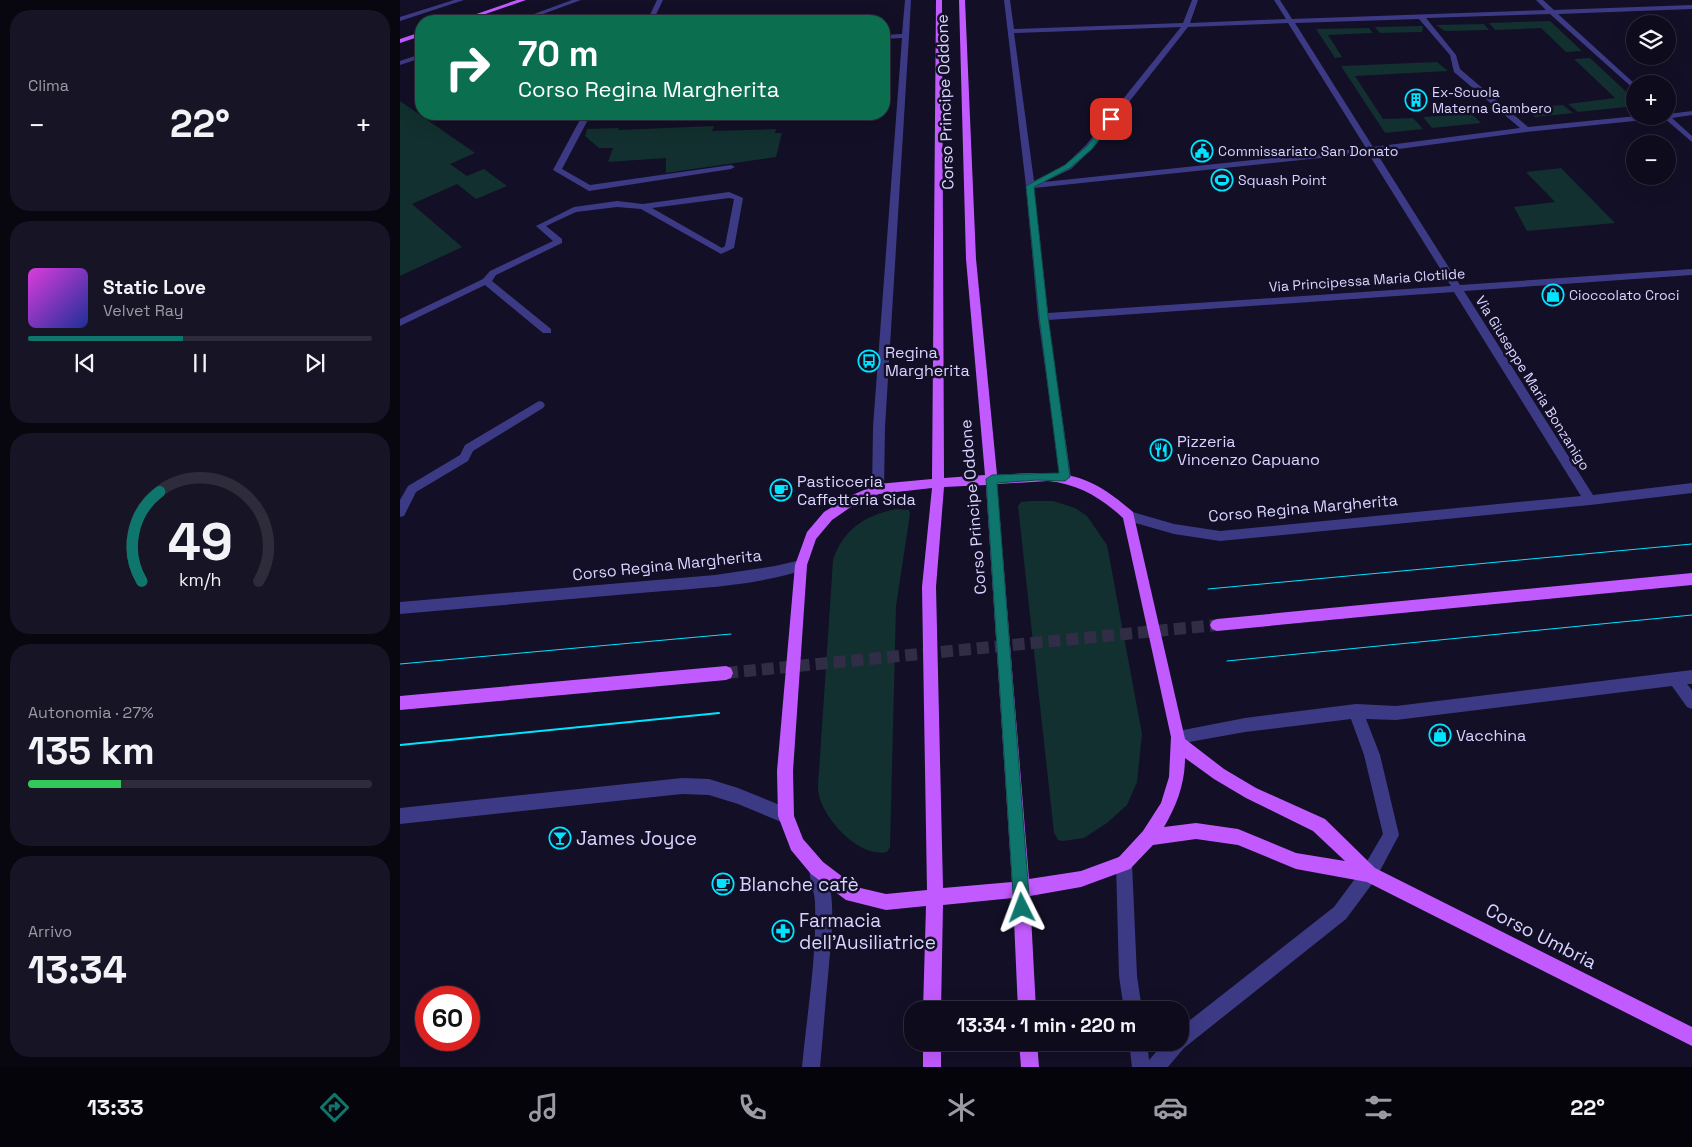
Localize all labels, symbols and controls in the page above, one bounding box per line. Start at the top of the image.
street label: Corso Principe Oddone [931,14,959,190]
map controls [1626,15,1676,185]
button: layers [1626,15,1676,65]
text: 70 m [518,32,599,76]
icon: right [435,35,500,100]
text: Clima [28,75,69,96]
text: Corso Regina Margherita [518,75,779,103]
button: + [1626,75,1676,125]
place label: Ex-Scuola Materna Gambero [1432,83,1552,117]
building icon: Ex-Scuola Materna Gambero [1404,88,1428,112]
pin [1090,98,1132,140]
text: 22° [170,100,230,148]
icon: arrive [1097,105,1125,133]
text: − [28,107,45,143]
text: + [355,107,372,143]
button: − [1626,135,1676,185]
public building icon: Commissariato San Donato [1190,139,1214,163]
place label: Commissariato San Donato [1218,142,1398,160]
sports icon: Squash Point [1210,168,1234,192]
place label: Squash Point [1238,171,1327,189]
street label: Via Principessa Maria Clotilde [1268,264,1466,296]
text: Static Love [103,275,206,300]
shop icon: Cioccolato Croci [1541,283,1565,307]
place label: Cioccolato Croci [1569,286,1679,304]
street label: Via Giuseppe Maria Bonzanigo [1472,292,1594,474]
text: Velvet Ray [103,300,184,321]
place label: Regina Margherita [885,342,970,381]
icon: previous [71,349,99,377]
icon: pause [186,349,214,377]
icon: next [301,349,329,377]
bus stop icon: Regina Margherita [857,349,881,373]
street label: Corso Principe Oddone [955,419,991,595]
place label: Pizzeria Vincenzo Capuano [1177,431,1320,470]
restaurant icon: Pizzeria Vincenzo Capuano [1149,438,1173,462]
place label: Pasticceria Caffetteria Sida [797,471,916,510]
cafe icon: Pasticceria Caffetteria Sida [769,478,793,502]
street label: Corso Regina Margherita [1207,489,1399,527]
text: 49 [167,509,233,575]
street label: Corso Regina Margherita [571,545,763,585]
text: km/h [179,568,221,591]
text: Autonomia · 27% [28,702,154,723]
shop icon: Vacchina [1428,723,1452,747]
place label: Vacchina [1456,725,1526,746]
text: 135 km [28,727,155,775]
bar icon: James Joyce [548,826,572,850]
place label: James Joyce [576,826,697,851]
cafe icon: Blanche cafè [711,872,735,896]
place label: Blanche cafè [739,872,859,897]
position arrow [995,881,1047,933]
street label: Corso Umbria [1481,897,1601,975]
place label: Farmacia dell'Ausiliatrice [799,908,936,955]
pharmacy icon: Farmacia dell'Ausiliatrice [771,919,795,943]
text: Arrivo [28,921,72,942]
text: 13:34 [28,946,127,994]
speed limit sign: 60 [415,986,480,1051]
text: 13:34 · 1 min · 220 m [957,1013,1136,1038]
icon: directions [317,1090,352,1125]
icon: music [526,1090,561,1125]
icon: phone [735,1090,770,1125]
icon: climate [944,1090,979,1125]
icon: car [1153,1090,1188,1125]
icon: filters [1361,1090,1396,1125]
text: 13:33 [87,1093,144,1121]
text: 22° [1570,1093,1605,1121]

